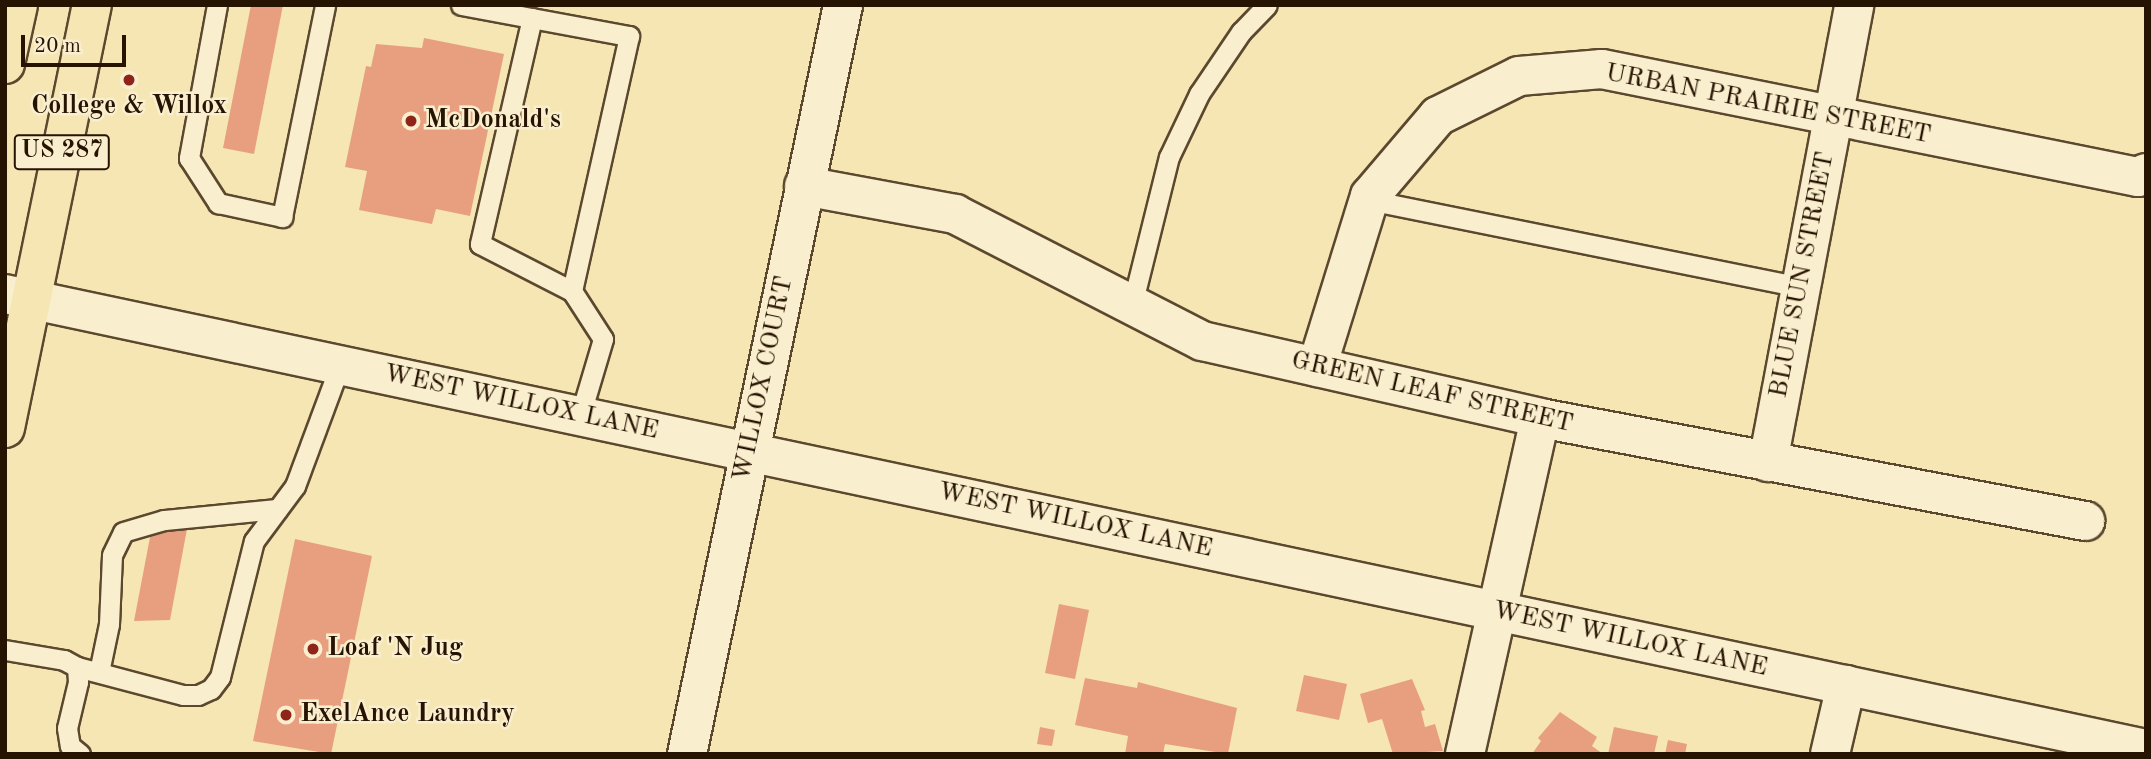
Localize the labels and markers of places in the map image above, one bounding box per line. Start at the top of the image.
marker: College & Willox [121,72,137,88]
place label: College & Willox [31,91,227,123]
place label: McDonald's [425,105,561,137]
marker: McDonald's [403,113,419,129]
place label: Loaf 'N Jug [327,633,463,665]
marker: Loaf 'N Jug [305,641,321,657]
place label: ExelAnce Laundry [300,699,515,731]
marker: ExelAnce Laundry [278,707,294,723]

